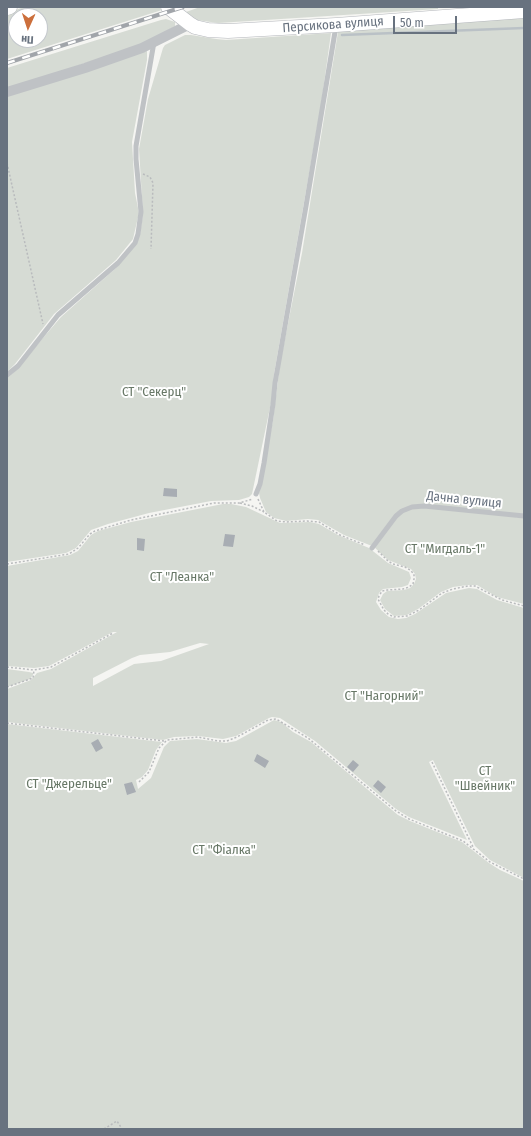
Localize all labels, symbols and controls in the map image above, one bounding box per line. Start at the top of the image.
north arrow [8,8,48,48]
scale bar [395,8,459,34]
street label: Персикова вулиця [282,14,384,36]
text: 50 m [400,16,424,30]
text: Пн [21,33,34,46]
park label: СТ "Секерц" [122,384,186,400]
street label: Дачна вулиця [426,488,502,512]
park label: СТ "Мигдаль-1" [405,541,485,557]
park label: СТ "Леанка" [150,569,214,585]
park label: СТ "Нагорний" [345,688,423,704]
park label: СТ "Швейник" [455,763,515,794]
park label: СТ "Джерельце" [26,776,112,792]
park label: СТ "Фіалка" [192,842,256,858]

